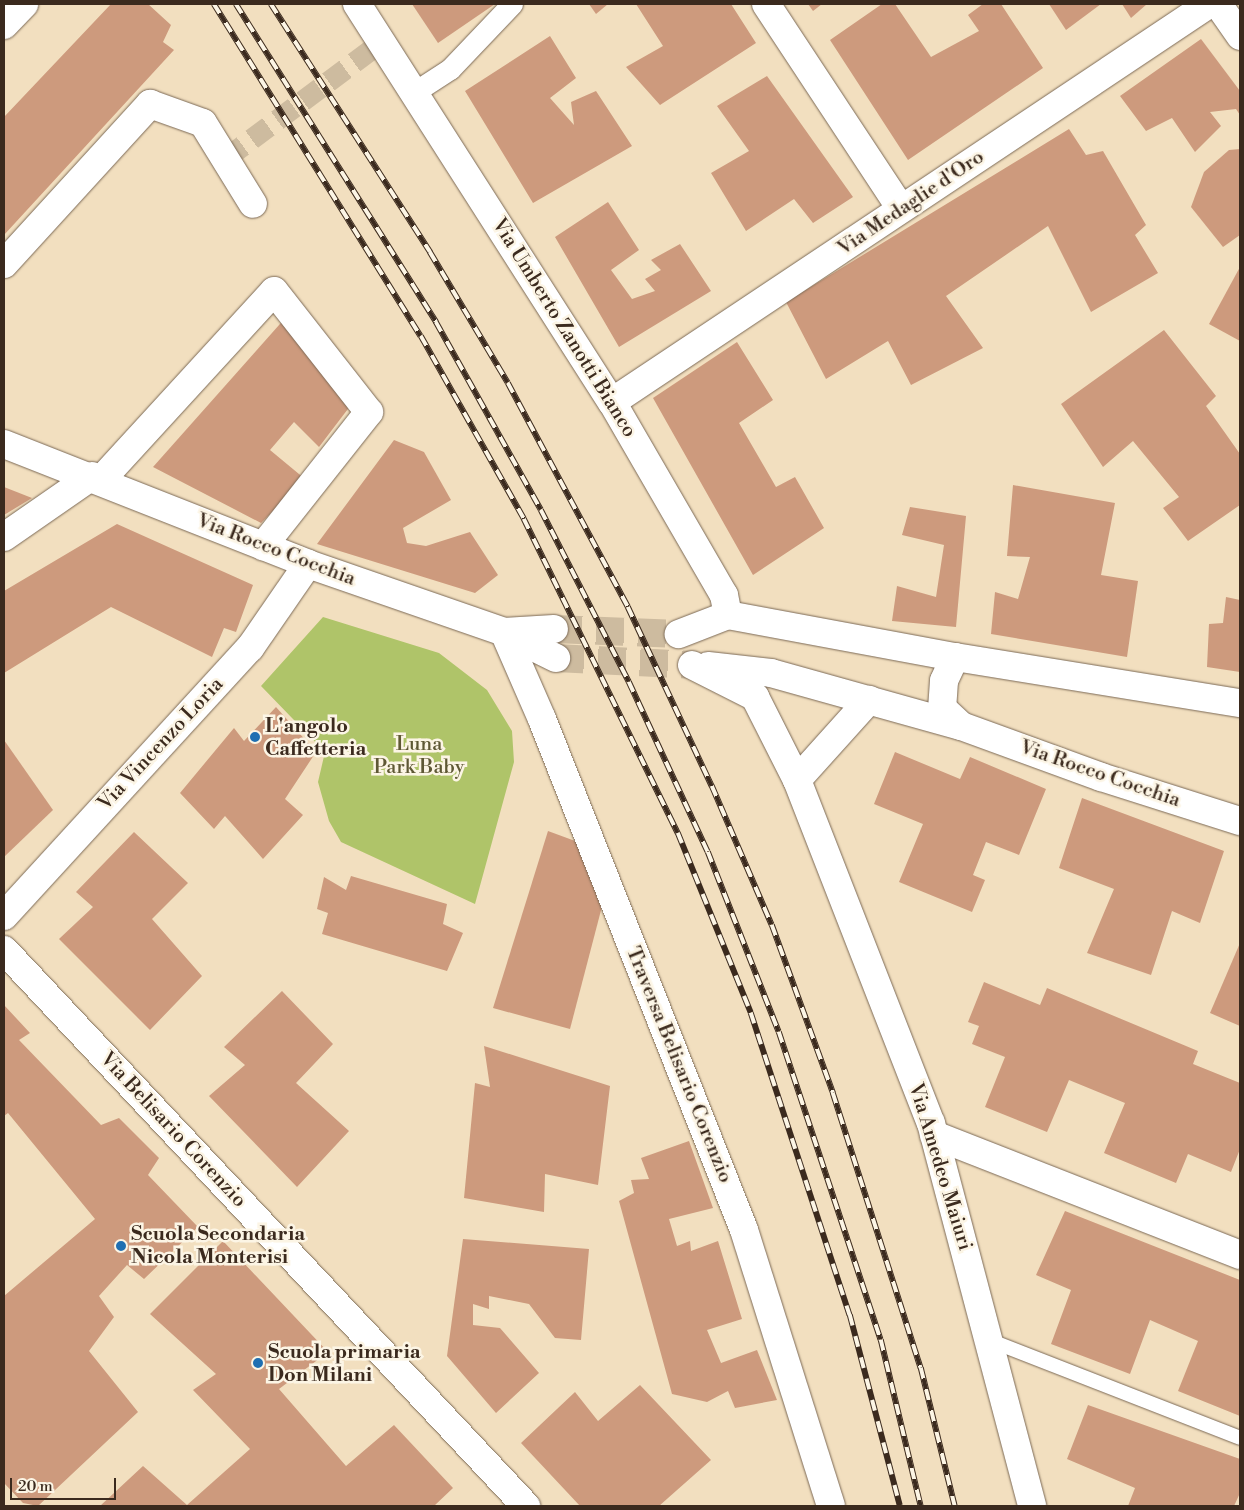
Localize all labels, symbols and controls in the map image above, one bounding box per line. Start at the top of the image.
street label: Via Medaglie d'Oro [833,145,989,261]
street label: Via Umberto Zanotti Bianco [487,214,641,442]
street label: Via Rocco Cocchia [193,509,359,591]
street label: Via Vincenzo Loria [93,673,229,815]
place label: L'angolo Caffetteria [265,714,366,761]
marker: L'angolo Caffetteria [249,731,261,743]
park label: Luna Park Baby [374,733,464,780]
street label: Via Rocco Cocchia [1017,735,1183,813]
street label: Traversa Belisario Corenzio [621,943,737,1187]
street label: Via Belisario Corenzio [95,1047,251,1213]
street label: Via Amedeo Maiuri [903,1080,977,1254]
place label: Scuola Secondaria Nicola Monterisi [131,1222,305,1269]
marker: Scuola Secondaria Nicola Monterisi [115,1240,127,1252]
place label: Scuola primaria Don Milani [268,1340,421,1387]
marker: Scuola primaria Don Milani [252,1357,264,1369]
scale bar [12,1468,119,1500]
text: 20 m [18,1477,53,1496]

